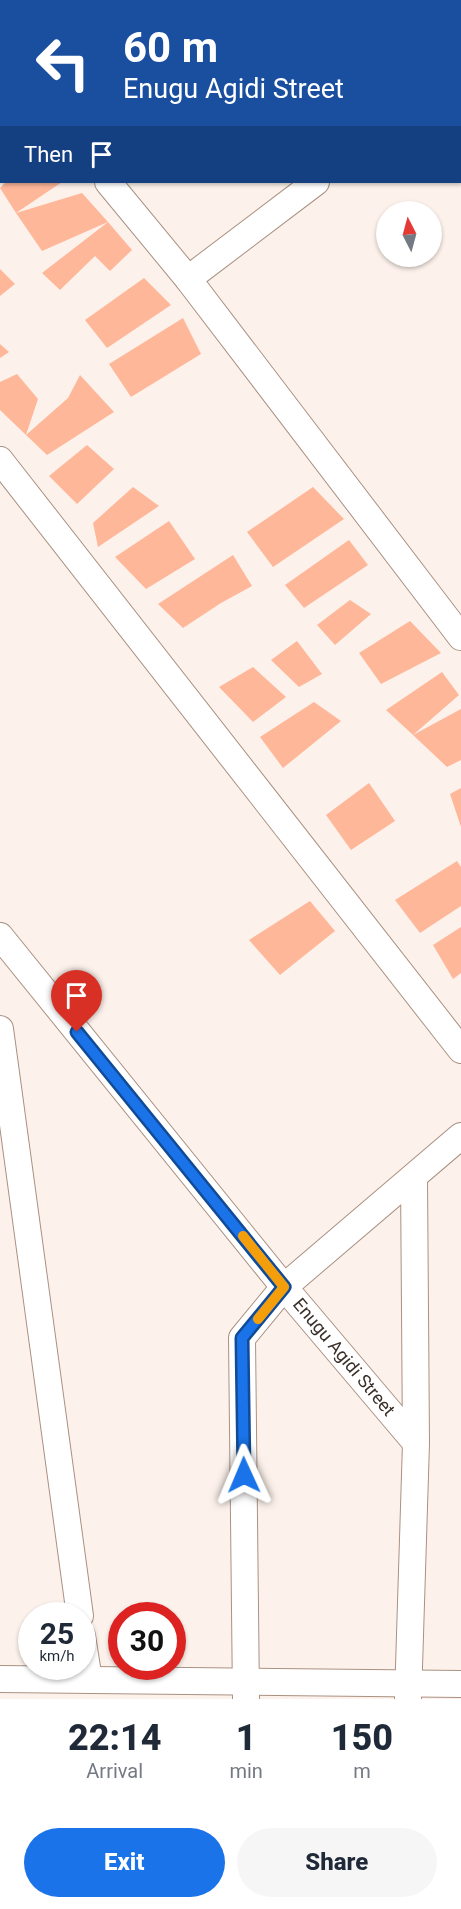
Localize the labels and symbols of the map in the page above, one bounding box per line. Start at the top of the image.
north arrow [376,201,442,267]
pin [51,970,102,1032]
street label: Enugu Agidi Street [289,1294,400,1420]
position arrow [212,1443,276,1507]
speed limit sign: 30 [108,1602,186,1680]

